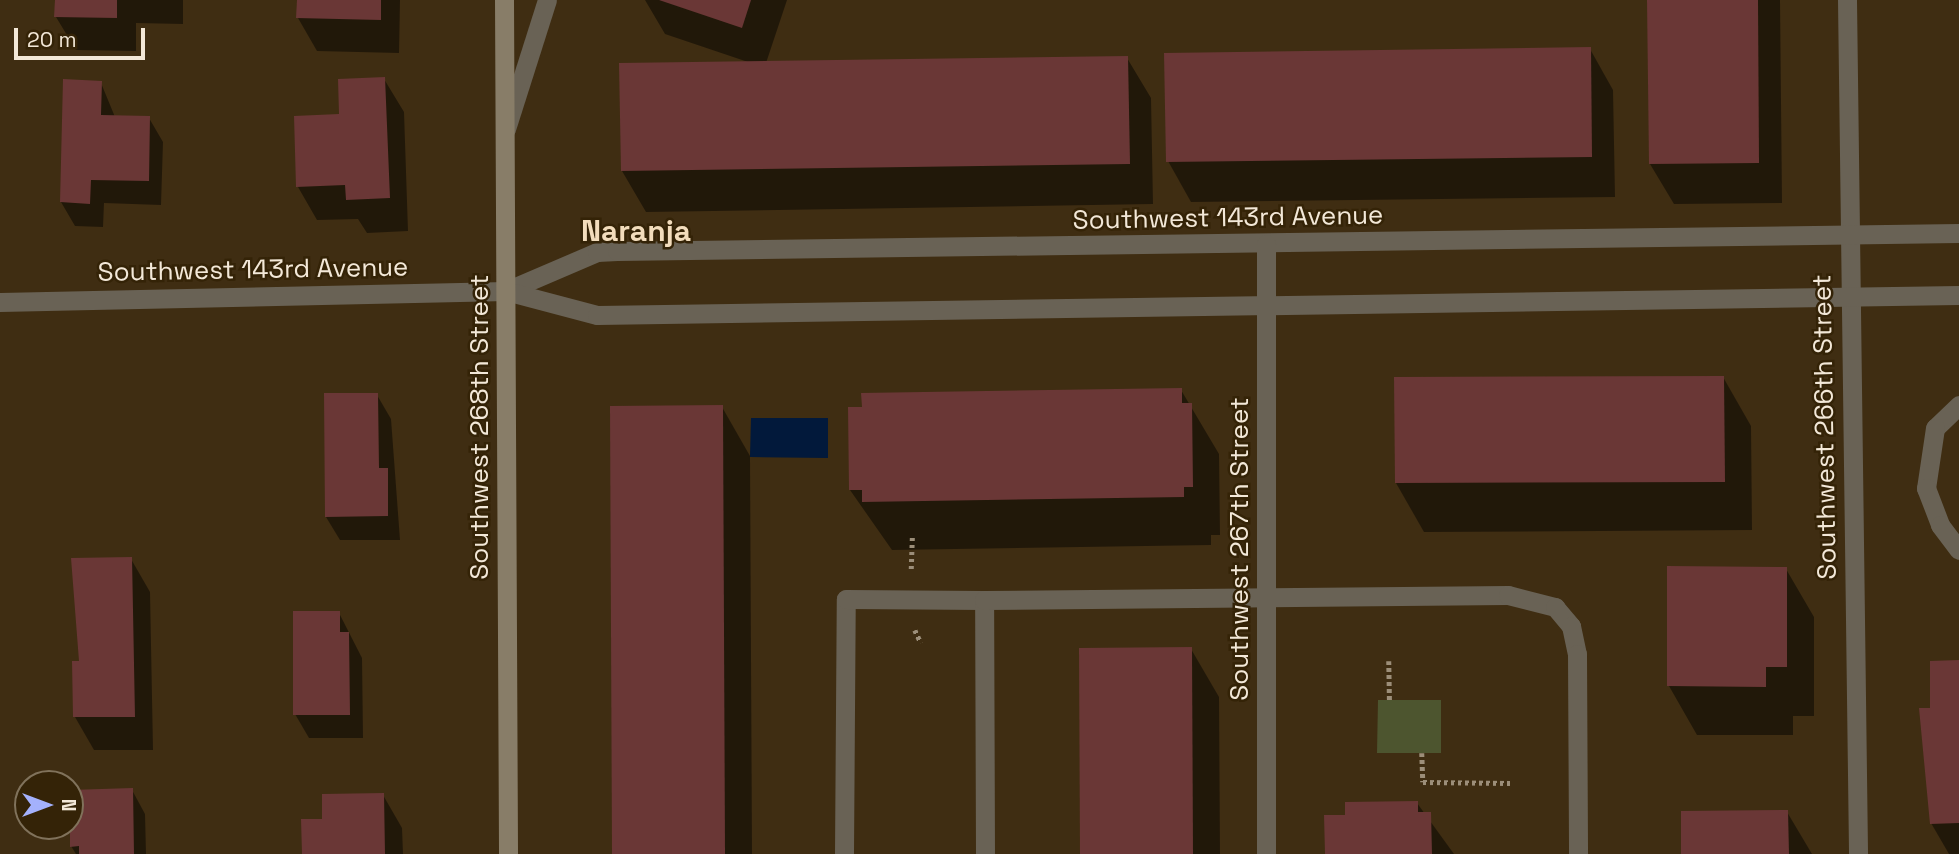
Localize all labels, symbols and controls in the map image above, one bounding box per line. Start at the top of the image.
scale bar [18,14,149,58]
text: 20 m [27,26,77,53]
street label: Southwest 143rd Avenue [1072,200,1384,236]
district label: Naranja [581,213,691,249]
street label: Southwest 143rd Avenue [97,252,409,288]
street label: Southwest 268th Street [464,274,496,580]
street label: Southwest 266th Street [1807,274,1843,580]
street label: Southwest 267th Street [1224,397,1256,701]
north arrow [14,770,84,840]
text: N [56,799,81,811]

